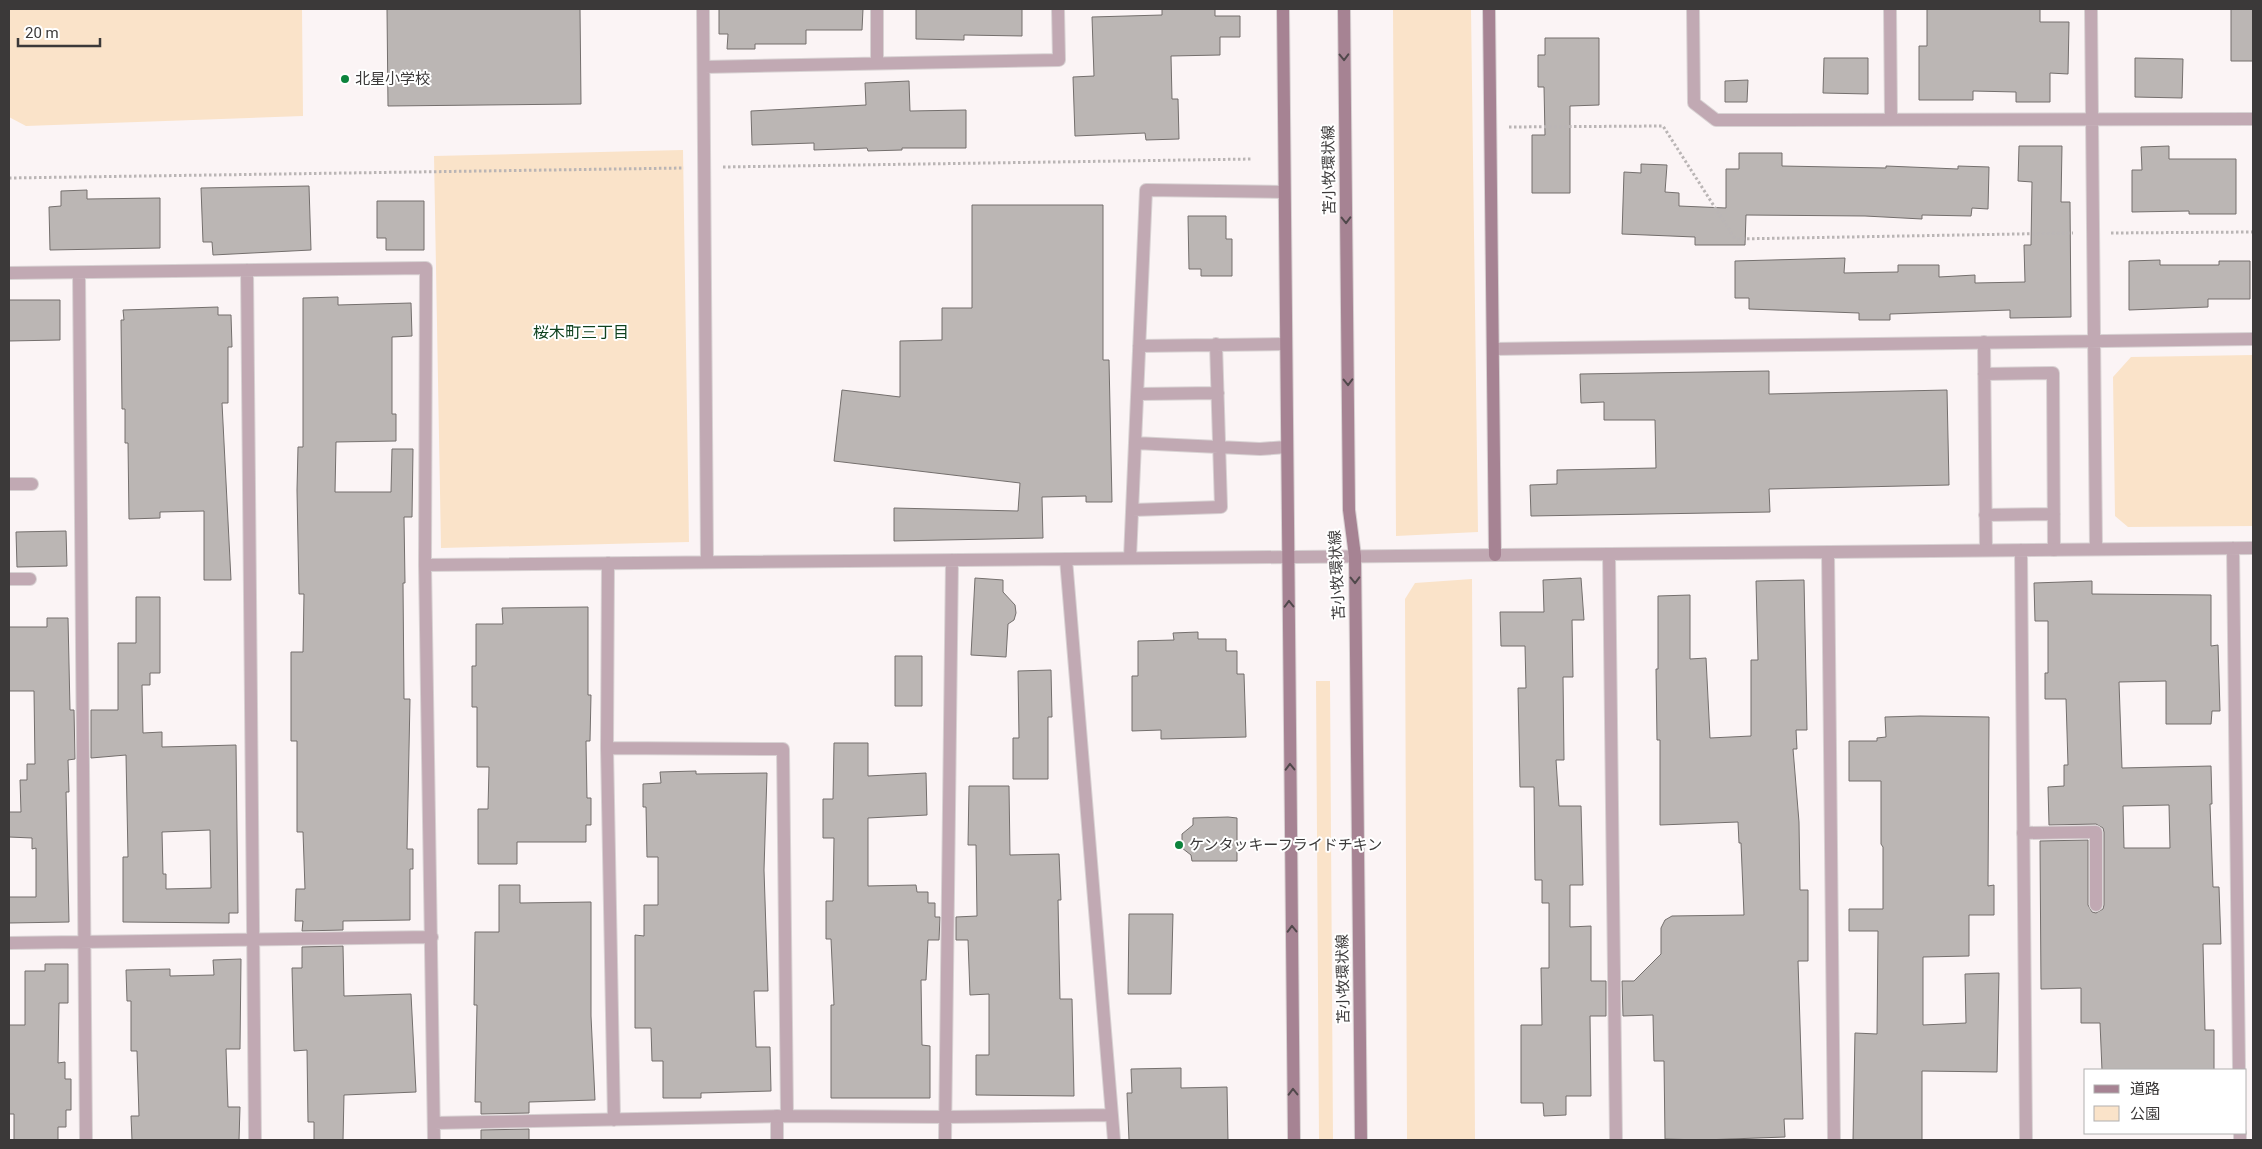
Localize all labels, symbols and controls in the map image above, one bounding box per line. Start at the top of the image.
scale bar [18,15,100,47]
text: 20 m [25,24,59,42]
one-way arrow [1339,54,1349,62]
place label: 北星小学校 [355,70,430,88]
marker: 北星小学校 [339,73,351,85]
street label: 苫小牧環状線 [1319,125,1339,215]
one-way arrow [1341,216,1351,224]
district label: 桜木町三丁目 [533,323,629,342]
one-way arrow [1343,379,1353,387]
street label: 苫小牧環状線 [1326,530,1348,620]
one-way arrow [1350,576,1360,584]
one-way arrow [1284,600,1294,608]
one-way arrow [1285,762,1295,770]
place label: ケンタッキーフライドチキン [1189,836,1382,854]
marker: ケンタッキーフライドチキン [1173,839,1185,851]
one-way arrow [1287,925,1297,932]
street label: 苫小牧環状線 [1333,934,1353,1024]
legend [2084,1069,2247,1134]
text: 道路 [2130,1080,2160,1098]
one-way arrow [1288,1087,1298,1095]
text: 公園 [2130,1105,2160,1123]

